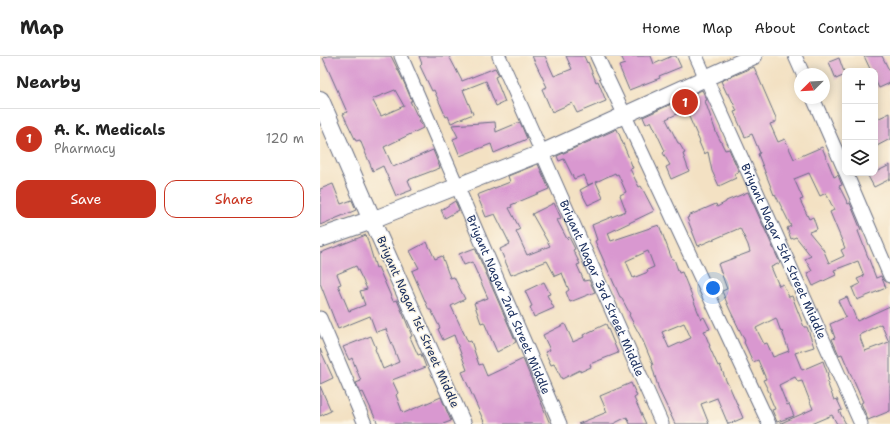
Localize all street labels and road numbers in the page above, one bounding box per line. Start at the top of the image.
street label: Briyant Nagar 5th Street Middle [737,161,830,342]
street label: Briyant Nagar 3rd Street Middle [556,197,648,379]
street label: Briyant Nagar 2nd Street Middle [463,213,554,397]
street label: Briyant Nagar 1st Street Middle [373,234,463,411]

